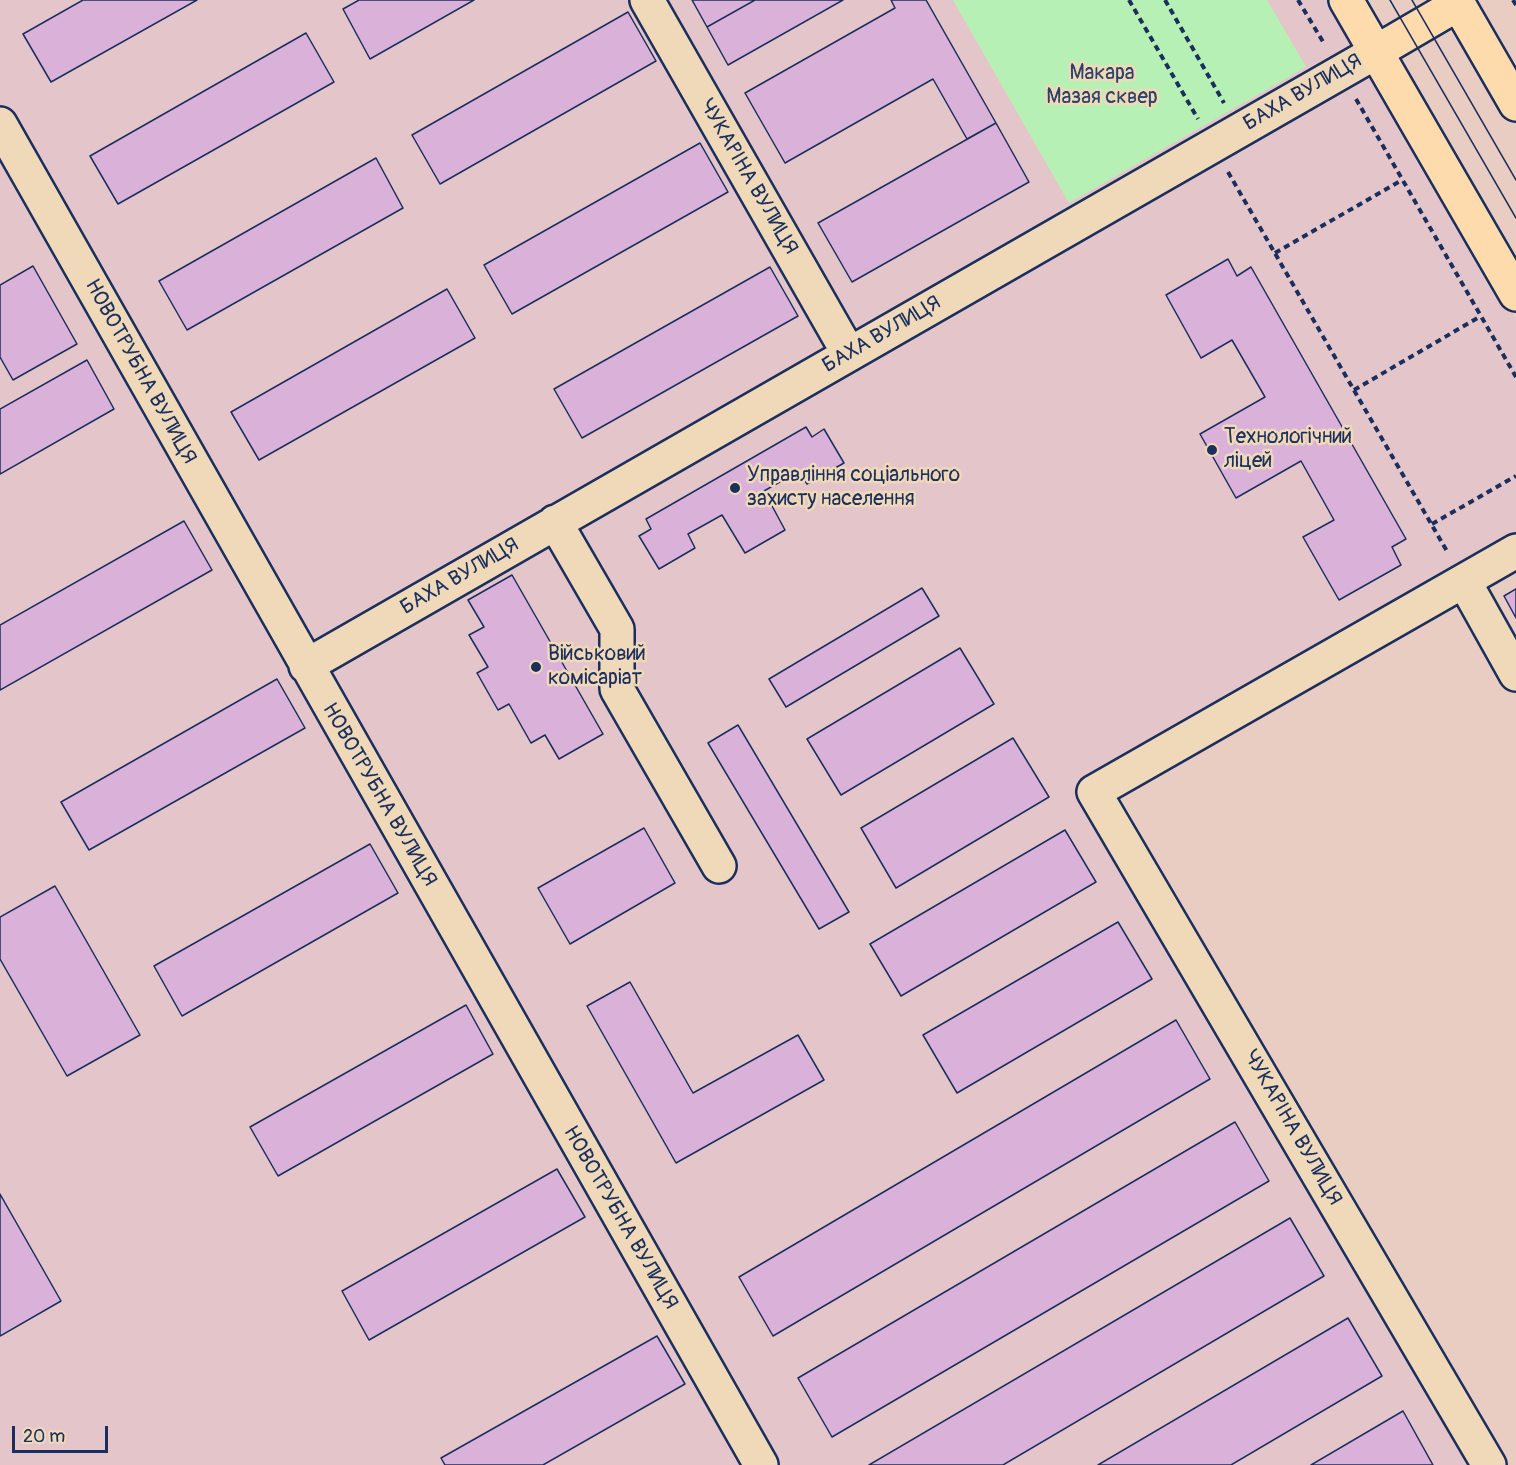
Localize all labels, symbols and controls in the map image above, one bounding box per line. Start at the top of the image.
street label: БАХА ВУЛИЦЯ [1239,49,1367,137]
park label: Макара Мазая сквер [1046,61,1158,111]
street label: ЧУКАРІНА ВУЛИЦЯ [693,95,803,259]
street label: НОВОТРУБНА ВУЛИЦЯ [79,275,201,469]
street label: БАХА ВУЛИЦЯ [818,291,946,379]
place label: Технологічний ліцей [1224,425,1352,475]
marker: Технологічний ліцей [1205,443,1219,457]
place label: Управління соціального захисту населення [747,463,960,513]
marker: Управління соціального захисту населення [728,481,742,495]
street label: БАХА ВУЛИЦЯ [396,533,524,621]
place label: Військовий комісаріат [548,642,646,692]
marker: Військовий комісаріат [529,660,543,674]
street label: НОВОТРУБНА ВУЛИЦЯ [316,699,442,891]
street label: ЧУКАРІНА ВУЛИЦЯ [1237,1046,1347,1210]
street label: НОВОТРУБНА ВУЛИЦЯ [557,1122,683,1314]
scale bar [15,1414,111,1452]
text: 20 m [23,1425,65,1448]

